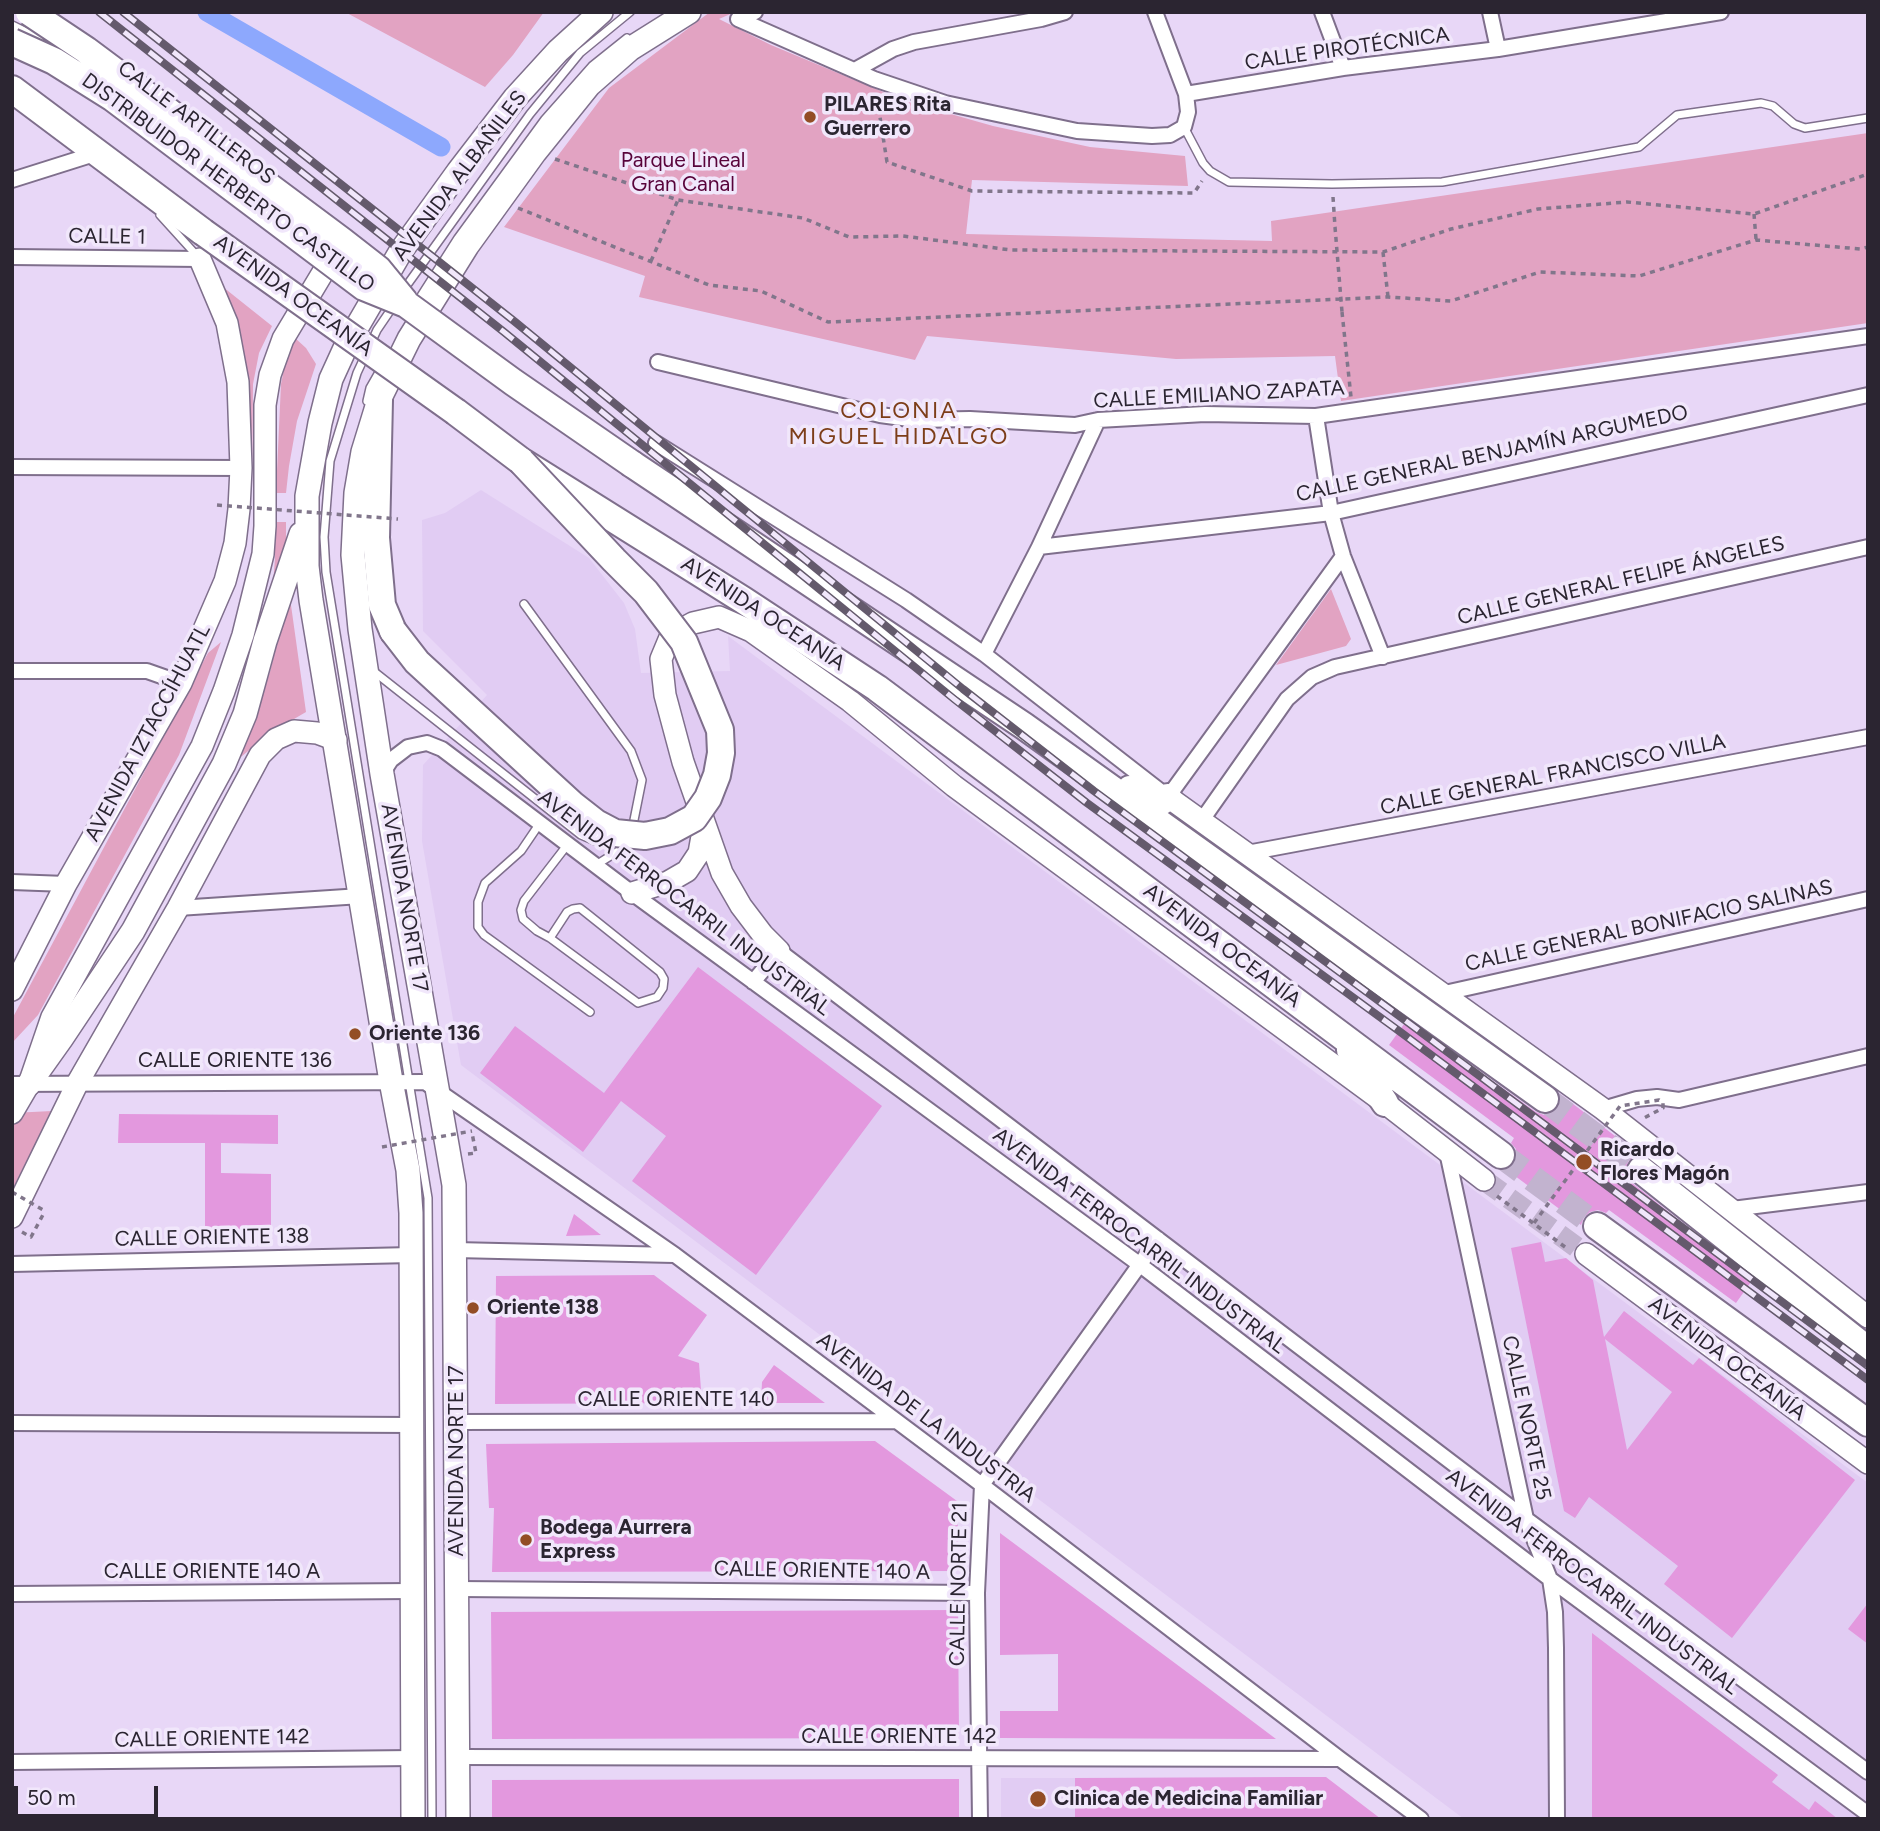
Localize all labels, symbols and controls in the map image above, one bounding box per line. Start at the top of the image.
street label: CALLE PIROTÉCNICA [1243,22,1451,76]
street label: CALLE ARTILLEROS [113,56,279,190]
street label: DISTRIBUIDOR HERBERTO CASTILLO [77,68,379,298]
street label: AVENIDA ALBAÑILES [388,86,532,266]
place label: PILARES Rita Guerrero [824,92,951,142]
marker: PILARES Rita Guerrero [802,109,818,125]
park label: Parque Lineal Gran Canal [621,148,745,198]
street label: CALLE 1 [68,224,146,250]
street label: AVENIDA OCEANÍA [209,230,377,362]
street label: CALLE EMILIANO ZAPATA [1093,376,1345,414]
district label: COLONIA MIGUEL HIDALGO [790,397,1008,451]
street label: CALLE GENERAL BENJAMÍN ARGUMEDO [1294,400,1690,508]
street label: CALLE GENERAL FELIPE ÁNGELES [1455,531,1787,631]
street label: AVENIDA OCEANÍA [676,552,850,676]
street label: AVENIDA IZTACCÍHUATL [80,620,216,846]
street label: CALLE GENERAL FRANCISCO VILLA [1378,729,1728,821]
street label: AVENIDA FERROCARRIL INDUSTRIAL [533,785,835,1021]
street label: AVENIDA NORTE 17 [375,802,433,994]
street label: CALLE GENERAL BONIFACIO SALINAS [1463,875,1835,977]
street label: AVENIDA OCEANÍA [1138,879,1306,1013]
place label: Oriente 136 [369,1021,480,1047]
marker: Oriente 136 [347,1026,363,1042]
street label: CALLE ORIENTE 136 [138,1048,332,1074]
street label: AVENIDA FERROCARRIL INDUSTRIAL [988,1123,1290,1359]
place label: Ricardo Flores Magón [1600,1137,1729,1187]
marker: Ricardo Flores Magón [1574,1152,1594,1172]
street label: CALLE ORIENTE 138 [114,1224,310,1252]
street label: AVENIDA OCEANÍA [1643,1292,1811,1426]
place label: Oriente 138 [487,1295,599,1321]
marker: Oriente 138 [465,1300,481,1316]
street label: AVENIDA DE LA INDUSTRIA [812,1328,1040,1508]
street label: CALLE NORTE 25 [1496,1333,1556,1503]
street label: AVENIDA NORTE 17 [444,1366,470,1556]
street label: CALLE ORIENTE 140 [577,1387,775,1413]
street label: AVENIDA FERROCARRIL INDUSTRIAL [1441,1464,1743,1700]
street label: CALLE NORTE 21 [945,1502,973,1666]
place label: Bodega Aurrera Express [540,1515,692,1565]
marker: Bodega Aurrera Express [518,1532,534,1548]
street label: CALLE ORIENTE 140 A [714,1557,930,1585]
street label: CALLE ORIENTE 140 A [104,1559,320,1585]
street label: CALLE ORIENTE 142 [801,1724,997,1750]
street label: CALLE ORIENTE 142 [114,1725,310,1753]
scale bar [18,1772,161,1816]
text: 50 m [27,1785,76,1810]
place label: Clinica de Medicina Familiar [1054,1786,1323,1812]
marker: Clinica de Medicina Familiar [1028,1789,1048,1809]

